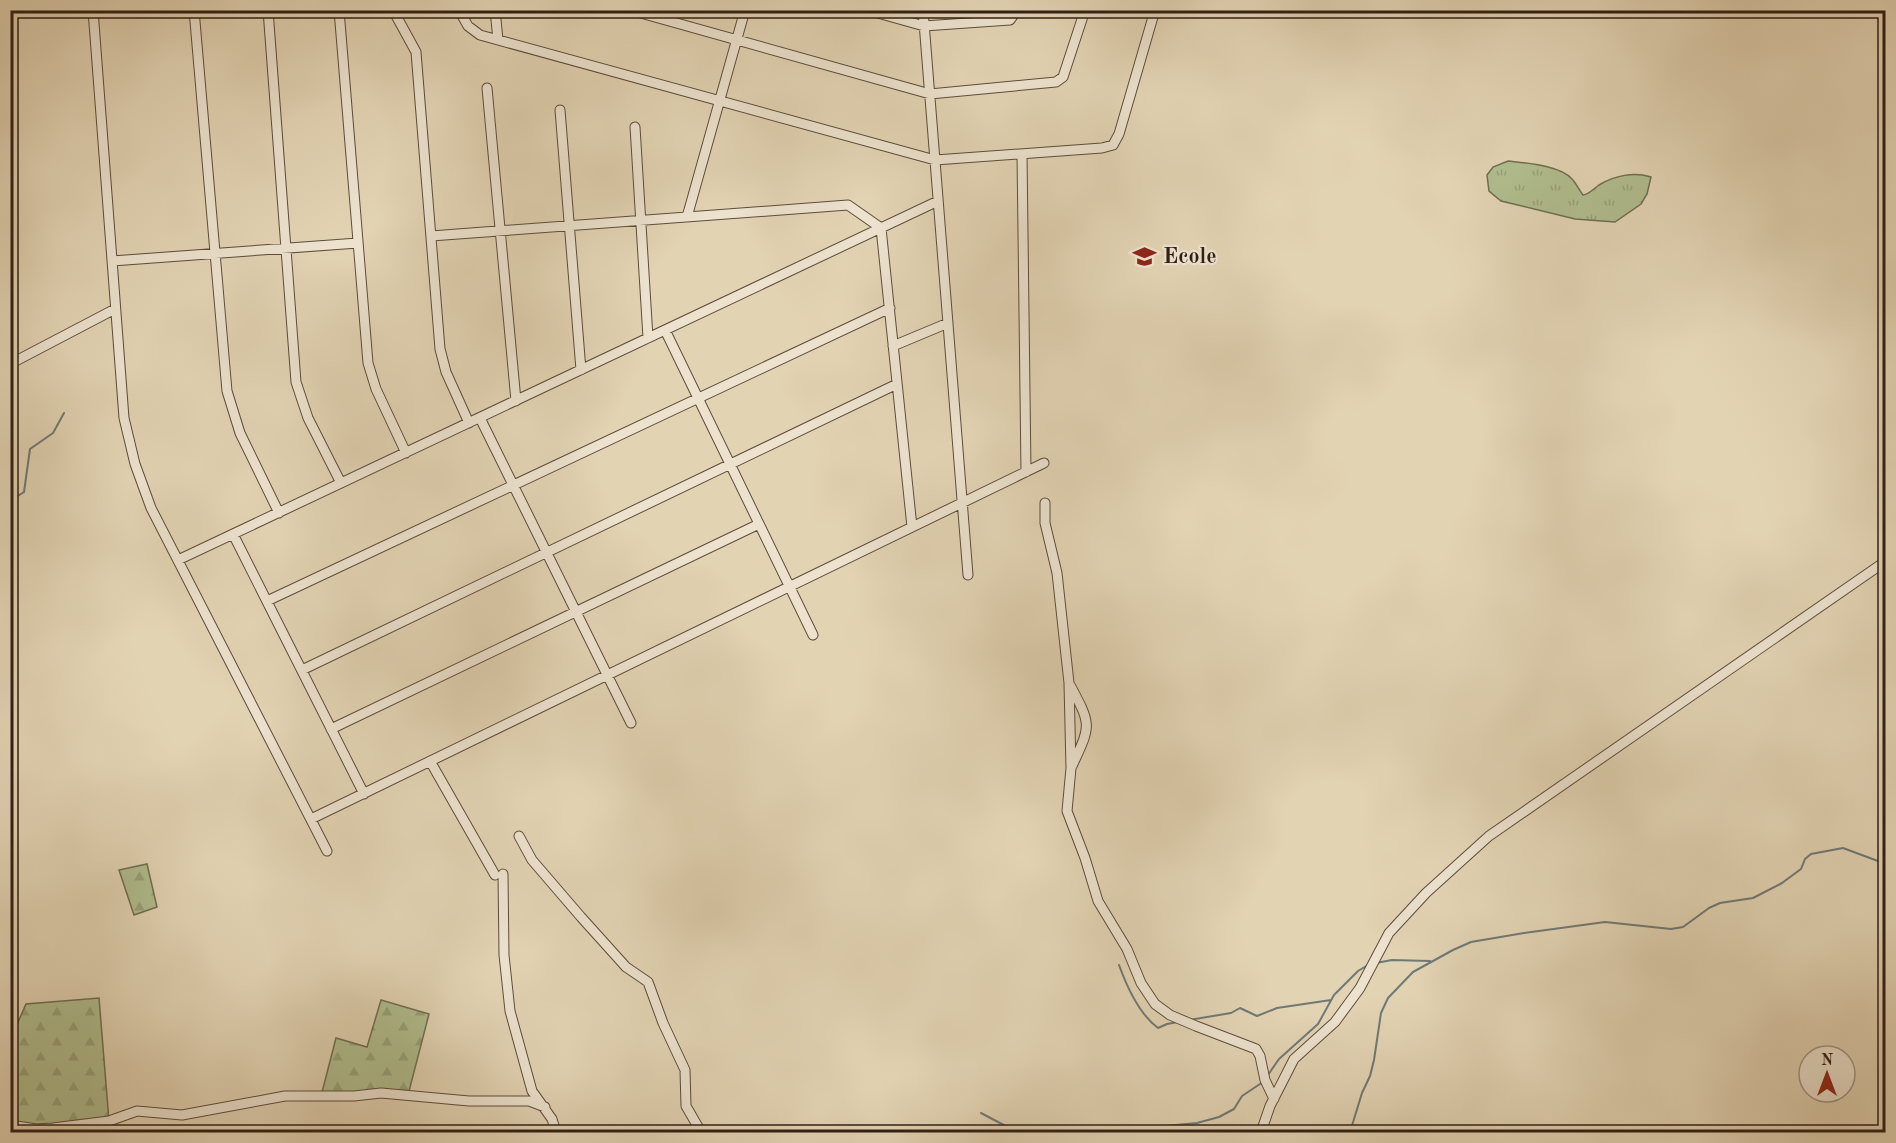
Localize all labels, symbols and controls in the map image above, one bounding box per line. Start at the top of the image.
school or university icon: Ecole [1132,244,1158,270]
place label: Ecole [1163,246,1217,268]
north arrow [1797,1044,1857,1104]
text: N [1821,1053,1834,1069]

